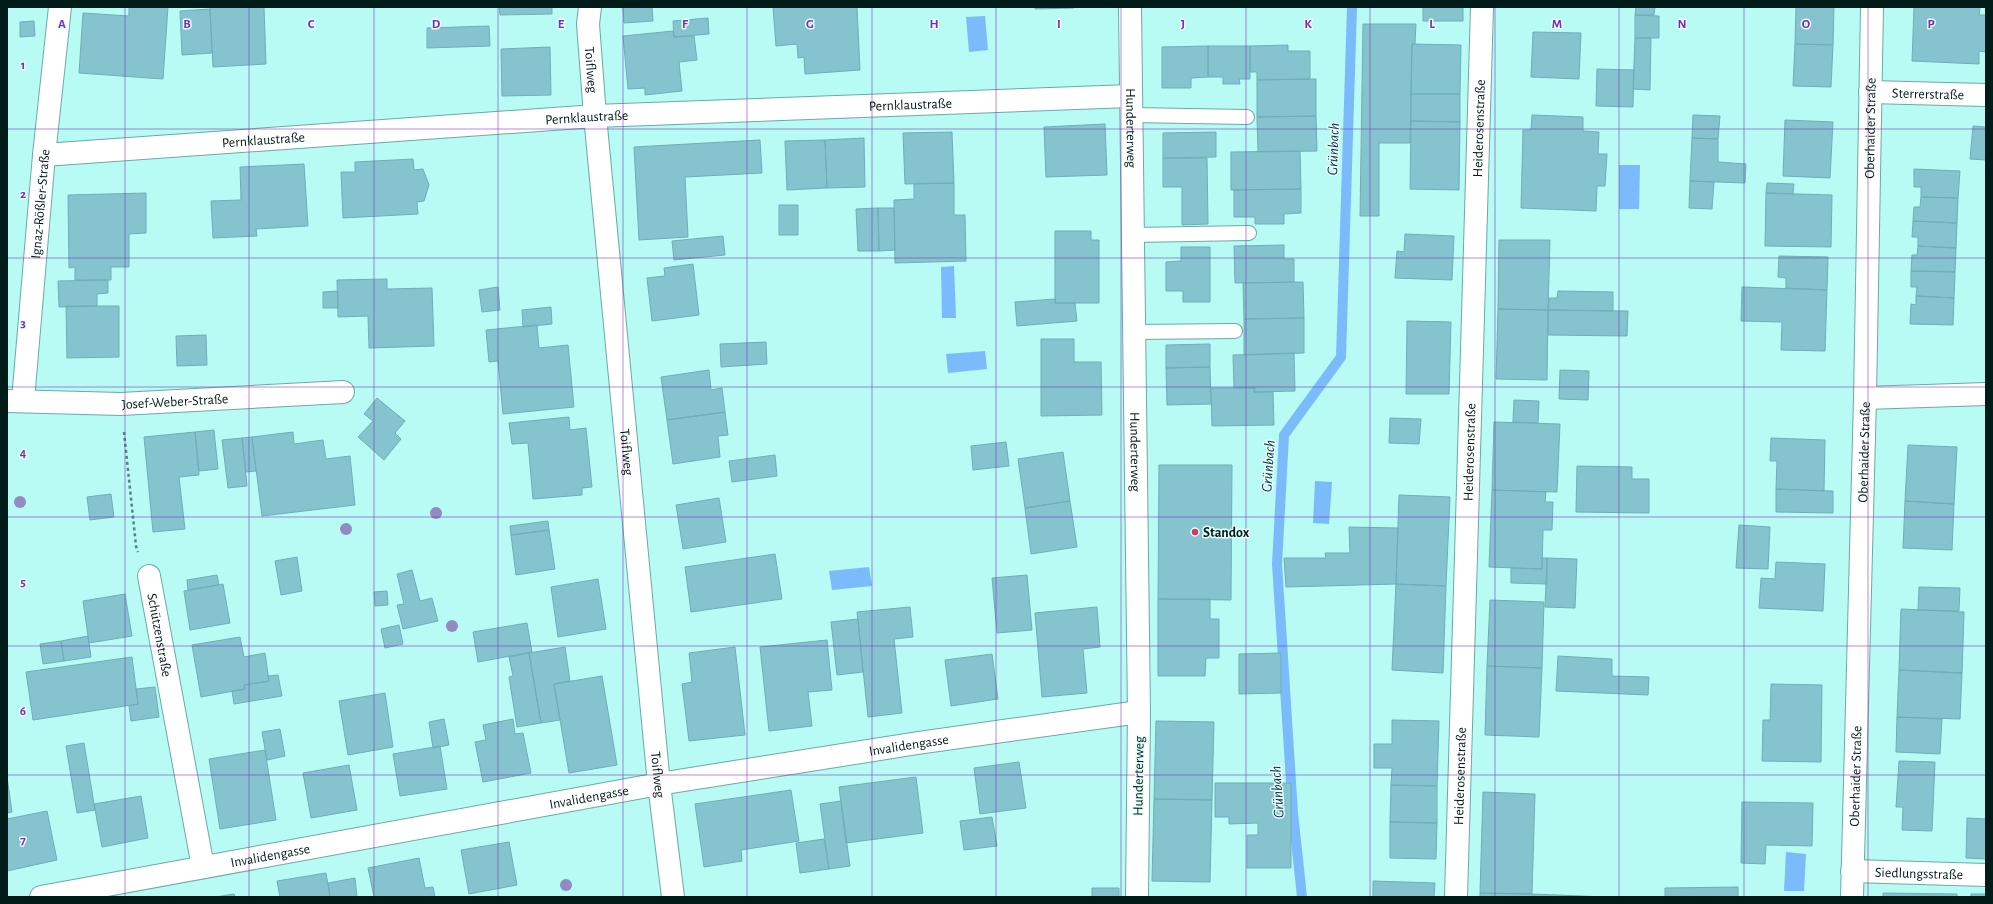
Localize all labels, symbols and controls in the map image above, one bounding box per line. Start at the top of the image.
text: A [58,18,66,31]
text: B [183,18,191,31]
text: C [308,18,315,31]
text: D [432,18,441,31]
text: E [558,18,565,31]
text: F [682,18,689,31]
text: G [806,18,814,31]
text: H [929,18,939,31]
text: I [1057,18,1061,31]
text: J [1181,18,1185,31]
text: K [1304,18,1312,31]
text: L [1429,18,1435,31]
text: M [1552,18,1562,31]
text: N [1677,18,1687,31]
text: O [1802,18,1811,31]
text: P [1927,18,1935,31]
street label: Toiflweg [582,46,599,94]
text: 1 [21,59,25,72]
street label: Oberhaider Straße [1863,78,1879,179]
street label: Heiderosenstraße [1471,79,1488,178]
street label: Sterrerstraße [1892,87,1964,102]
street label: Hunderterweg [1123,88,1138,168]
street label: Pernklaustraße [869,97,952,114]
street label: Pernklaustraße [545,109,628,128]
water label: Grünbach [1325,122,1342,176]
street label: Pernklaustraße [222,131,305,150]
street label: Ignaz-Rößler-Straße [29,148,53,259]
text: 2 [20,188,26,201]
text: 3 [20,317,26,330]
street label: Josef-Weber-Straße [121,392,229,412]
street label: Oberhaider Straße [1856,402,1873,503]
street label: Heiderosenstraße [1462,403,1478,501]
street label: Hunderterweg [1127,412,1142,492]
street label: Toiflweg [617,428,635,476]
water label: Grünbach [1259,439,1278,493]
text: 4 [20,447,27,460]
place label: Standox [1203,526,1250,540]
marker: Standox [1190,527,1200,537]
text: 5 [20,576,26,589]
street label: Schützenstraße [144,592,174,678]
text: 6 [20,705,26,718]
street label: Oberhaider Straße [1848,725,1864,827]
street label: Heiderosenstraße [1452,727,1469,825]
street label: Invalidengasse [868,733,950,759]
street label: Hunderterweg [1131,736,1147,816]
street label: Toiflweg [648,751,667,799]
water label: Grünbach [1268,765,1287,819]
street label: Invalidengasse [548,784,630,812]
text: 7 [20,834,26,847]
street label: Invalidengasse [230,842,311,870]
street label: Siedlungsstraße [1875,866,1963,882]

